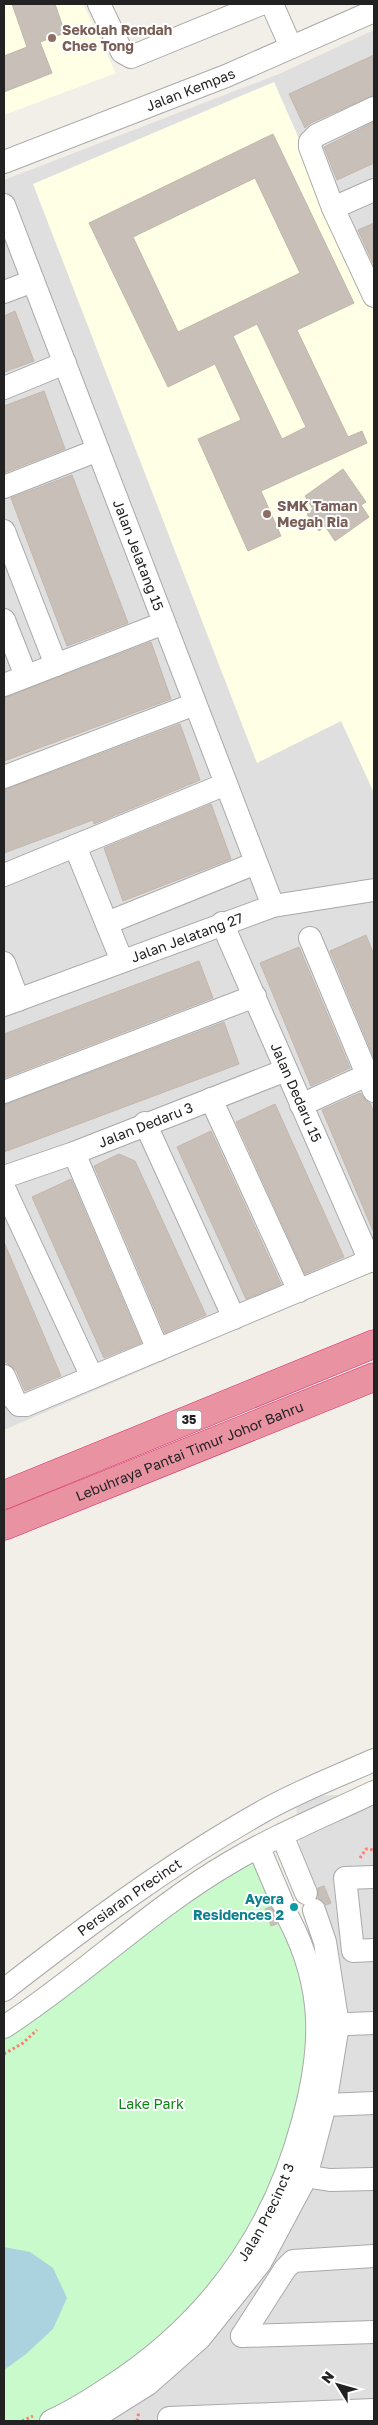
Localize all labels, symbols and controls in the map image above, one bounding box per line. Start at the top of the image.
place label: Sekolah Rendah Chee Tong [62,21,172,54]
marker: Sekolah Rendah Chee Tong [46,32,58,44]
street label: Jalan Kempas [143,64,237,114]
street label: Jalan Jelatang 15 [110,497,168,613]
place label: SMK Taman Megah Ria [277,497,357,530]
marker: SMK Taman Megah Ria [261,508,273,520]
street label: Jalan Jelatang 27 [128,909,245,966]
street label: Jalan Dedaru 15 [267,1040,326,1145]
street label: Jalan Dedaru 3 [96,1098,195,1151]
street label: Lebuhraya Pantai Timur Johor Bahru [73,1397,306,1504]
road number: 35 [176,1410,202,1430]
street label: Persiaran Precinct [74,1855,184,1939]
place label: Ayera Residences 2 [193,1890,284,1923]
marker: Ayera Residences 2 [288,1901,300,1913]
park label: Lake Park [118,2095,184,2112]
street label: Jalan Precinct 3 [234,2161,297,2264]
north arrow [313,2360,363,2410]
text: N [317,2368,337,2386]

